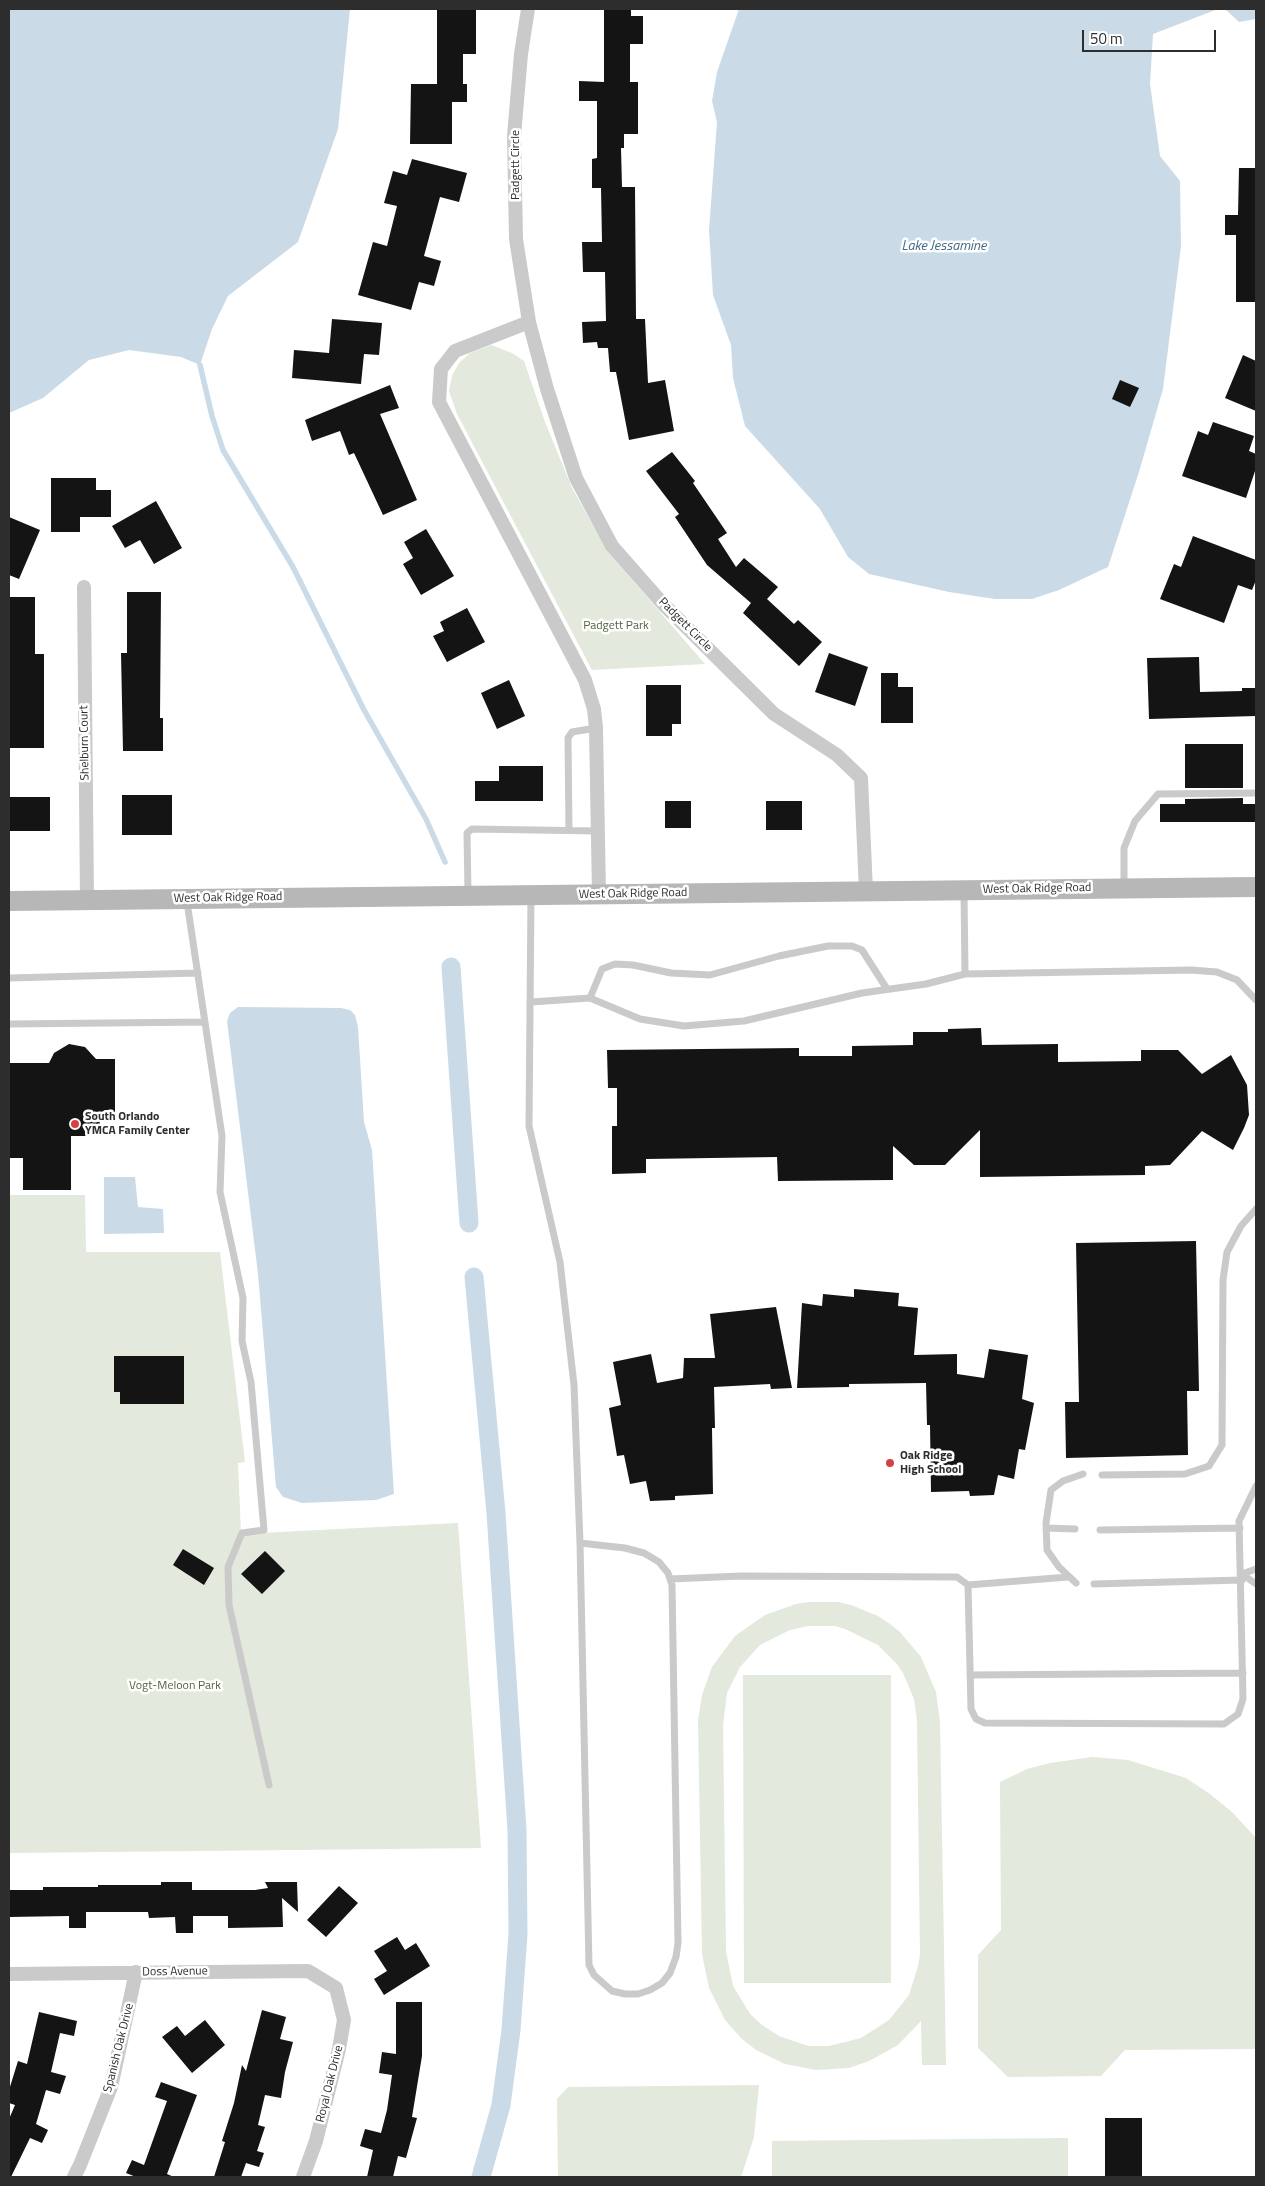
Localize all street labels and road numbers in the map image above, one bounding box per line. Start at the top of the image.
street label: Padgett Circle [509,130,523,200]
street label: Padgett Circle [655,595,715,655]
street label: Shelburn Court [77,705,93,781]
street label: West Oak Ridge Road [983,881,1091,897]
street label: West Oak Ridge Road [579,886,687,902]
street label: West Oak Ridge Road [174,890,282,906]
street label: Doss Avenue [142,1964,208,1980]
street label: Spanish Oak Drive [101,2002,137,2094]
street label: Royal Oak Drive [313,2044,347,2124]

